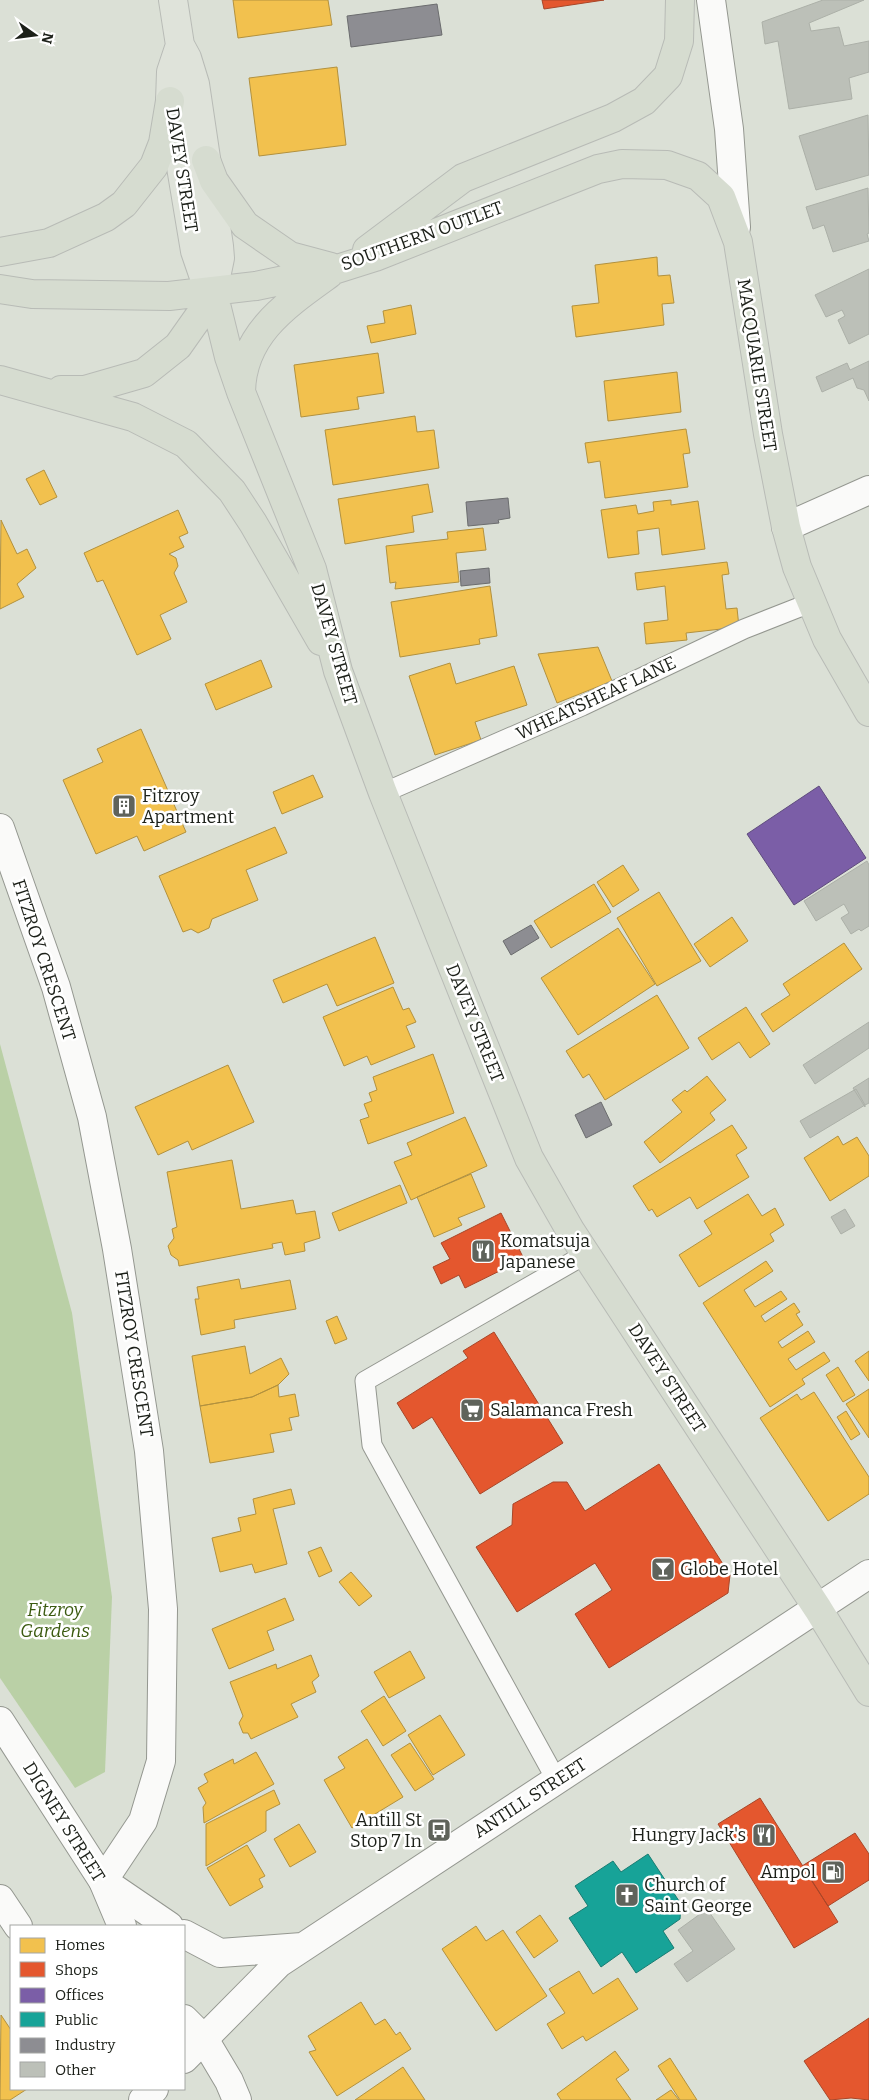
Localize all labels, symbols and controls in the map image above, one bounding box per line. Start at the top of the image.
north arrow [10,10,60,60]
text: N [38,31,57,46]
street label: DAVEY STREET [161,106,203,234]
street label: SOUTHERN OUTLET [338,196,506,276]
street label: MACQUARIE STREET [732,277,782,453]
street label: DAVEY STREET [306,580,362,708]
street label: WHEATSHEAF LANE [513,651,679,745]
place label: Fitzroy Apartment [142,785,235,828]
building icon: Fitzroy Apartment [111,793,137,819]
street label: FITZROY CRESCENT [7,876,81,1044]
street label: DAVEY STREET [441,961,509,1086]
place label: Komatsuja Japanese [499,1230,590,1273]
restaurant icon: Komatsuja Japanese [470,1238,496,1264]
street label: FITZROY CRESCENT [110,1269,158,1439]
street label: DAVEY STREET [623,1319,711,1437]
supermarket icon: Salamanca Fresh [459,1397,485,1423]
place label: Salamanca Fresh [490,1399,633,1421]
bar icon: Globe Hotel [650,1556,676,1582]
place label: Globe Hotel [680,1558,778,1580]
park label: Fitzroy Gardens [20,1599,90,1642]
street label: ANTILL STREET [469,1753,591,1843]
street label: DIGNEY STREET [18,1758,110,1886]
place label: Antill St Stop 7 In [350,1809,423,1852]
bus stop icon: Antill St Stop 7 In [426,1817,452,1843]
restaurant icon: Hungry Jack's [751,1822,777,1848]
place label: Hungry Jack's [632,1824,746,1846]
fuel station icon: Ampol [820,1859,846,1885]
place label: Ampol [760,1861,816,1883]
place label: Church of Saint George [644,1874,752,1917]
church icon: Church of Saint George [614,1882,640,1908]
legend [10,1925,185,2090]
text: Homes [55,1936,105,1954]
text: Shops [55,1961,98,1979]
text: Offices [55,1986,104,2004]
text: Public [55,2011,99,2029]
text: Industry [55,2036,115,2054]
text: Other [55,2061,96,2079]

